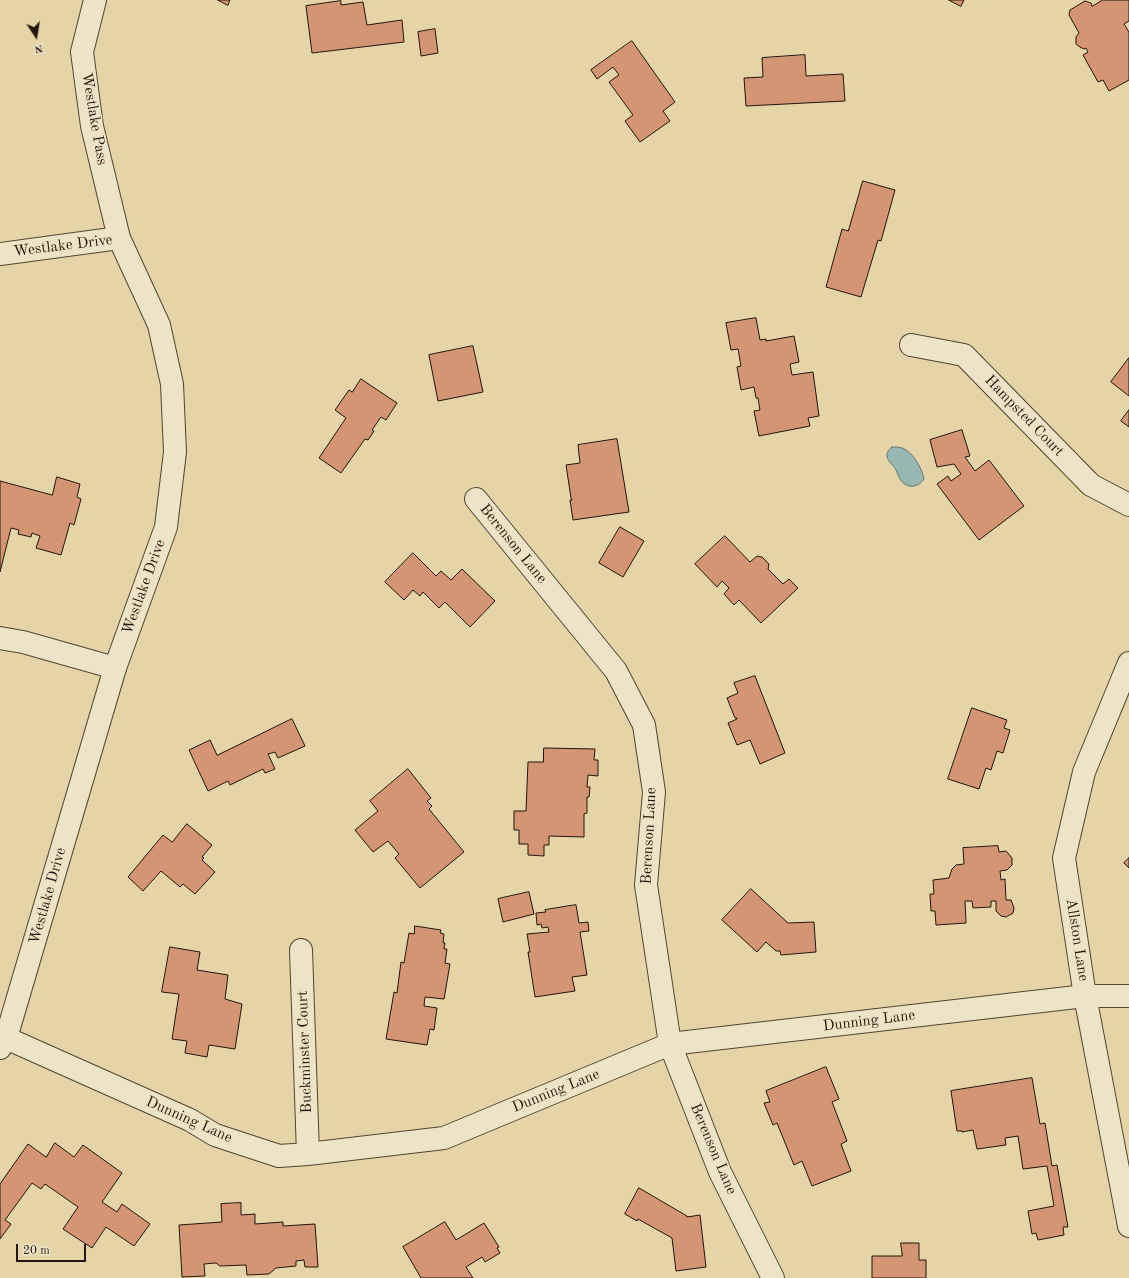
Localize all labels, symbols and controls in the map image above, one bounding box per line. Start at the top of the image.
north arrow [16,16,56,56]
text: N [33,42,44,54]
street label: Westlake Pass [77,71,111,167]
street label: Westlake Drive [12,231,114,261]
street label: Hampsted Court [981,371,1067,461]
street label: Berenson Lane [475,501,551,587]
street label: Westlake Drive [119,537,169,637]
street label: Berenson Lane [637,787,661,885]
street label: Westlake Drive [26,846,70,946]
street label: Allston Lane [1062,897,1092,983]
street label: Buckminster Court [294,990,316,1114]
street label: Dunning Lane [822,1006,916,1036]
street label: Dunning Lane [510,1065,602,1117]
street label: Dunning Lane [143,1093,235,1147]
street label: Berenson Lane [686,1101,740,1197]
scale bar [18,1236,88,1262]
text: 20 m [23,1245,50,1257]

